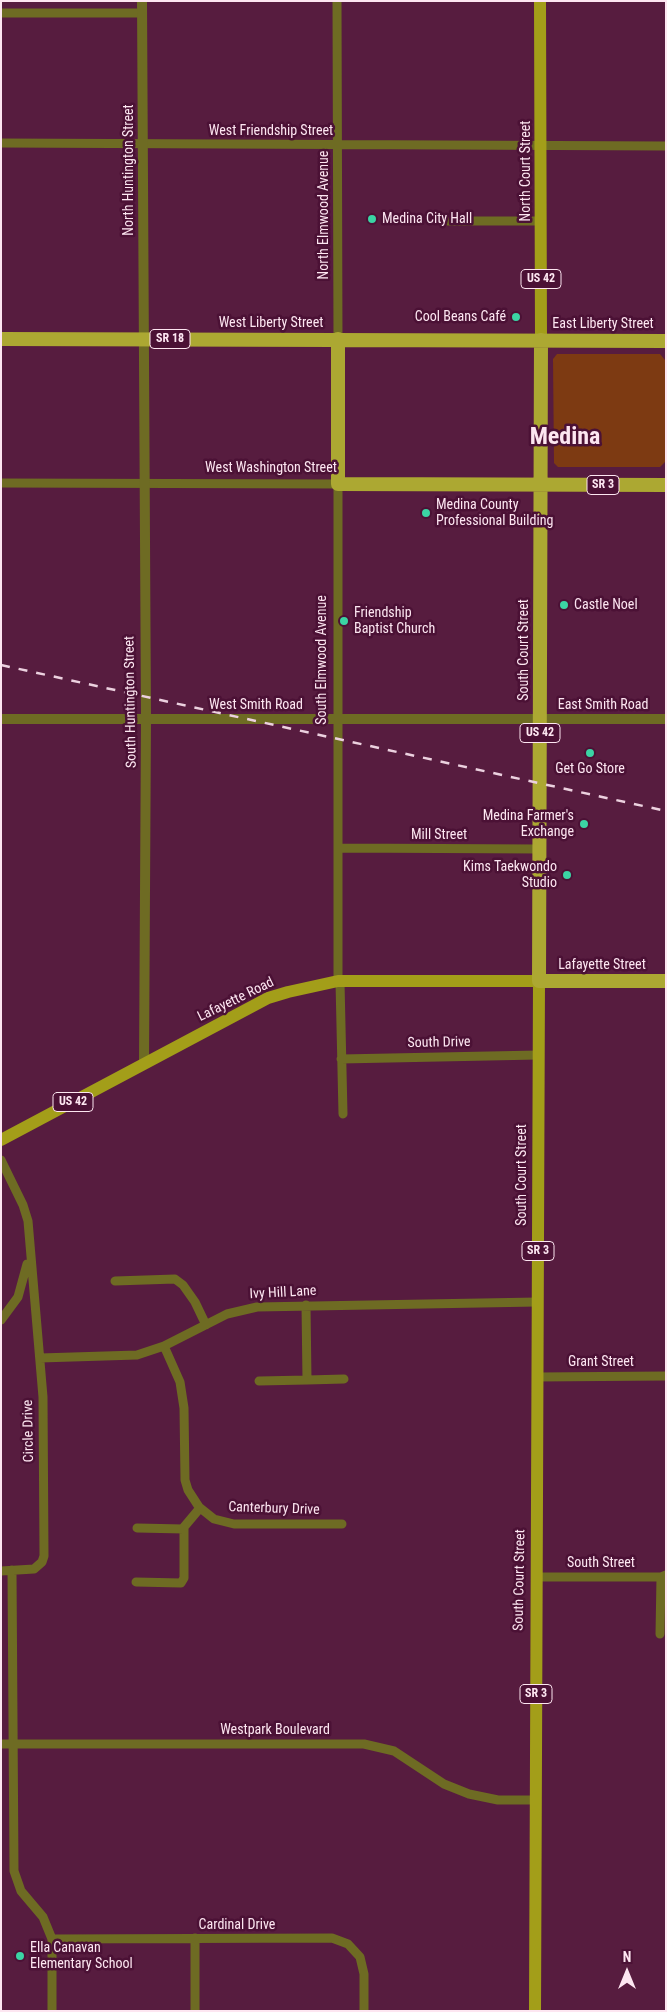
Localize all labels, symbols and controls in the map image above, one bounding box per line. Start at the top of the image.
street label: North Huntington Street [121,104,137,236]
street label: North Court Street [518,121,534,221]
street label: West Friendship Street [209,123,333,139]
street label: North Elmwood Avenue [316,151,332,279]
place label: Medina City Hall [382,211,472,227]
marker: Medina City Hall [366,213,378,225]
road number: US 42 [521,270,561,288]
place label: Cool Beans Café [415,309,506,325]
marker: Cool Beans Café [510,311,522,323]
street label: West Liberty Street [219,315,323,331]
street label: East Liberty Street [552,316,654,332]
road number: SR 18 [150,329,190,348]
district label: Medina [530,424,600,452]
street label: West Washington Street [205,460,337,476]
road number: SR 3 [587,476,619,494]
place label: Medina County Professional Building [436,497,553,530]
marker: Medina County Professional Building [420,507,432,519]
street label: South Elmwood Avenue [314,595,330,725]
place label: Castle Noel [574,597,638,613]
street label: South Court Street [516,599,532,701]
marker: Castle Noel [558,599,570,611]
place label: Friendship Baptist Church [354,605,435,638]
marker: Friendship Baptist Church [338,615,350,627]
street label: South Huntington Street [121,636,141,768]
street label: West Smith Road [209,697,303,713]
street label: East Smith Road [558,697,648,713]
road number: US 42 [520,724,560,742]
marker: Get Go Store [584,747,596,759]
place label: Get Go Store [555,761,625,777]
place label: Medina Farmer's Exchange [483,808,574,840]
marker: Medina Farmer's Exchange [578,818,590,830]
street label: Mill Street [411,827,467,843]
place label: Kims Taekwondo Studio [463,859,557,892]
marker: Kims Taekwondo Studio [561,869,573,881]
street label: Lafayette Street [558,957,646,973]
street label: Lafayette Road [195,974,277,1026]
street label: South Drive [407,1034,471,1052]
road number: US 42 [53,1092,93,1112]
street label: South Court Street [514,1124,530,1226]
road number: SR 3 [522,1242,554,1260]
street label: Ivy Hill Lane [249,1283,317,1303]
street label: Grant Street [568,1354,634,1370]
street label: Circle Drive [20,1400,38,1462]
street label: Canterbury Drive [228,1499,320,1519]
street label: South Court Street [511,1529,529,1631]
street label: South Street [567,1555,635,1571]
road number: SR 3 [520,1685,552,1704]
street label: Westpark Boulevard [220,1722,330,1738]
street label: Cardinal Drive [199,1917,275,1933]
place label: Ella Canavan Elementary School [30,1940,133,1972]
north arrow [602,1947,652,1997]
text: N [623,1949,631,1965]
marker: Ella Canavan Elementary School [14,1950,26,1962]

